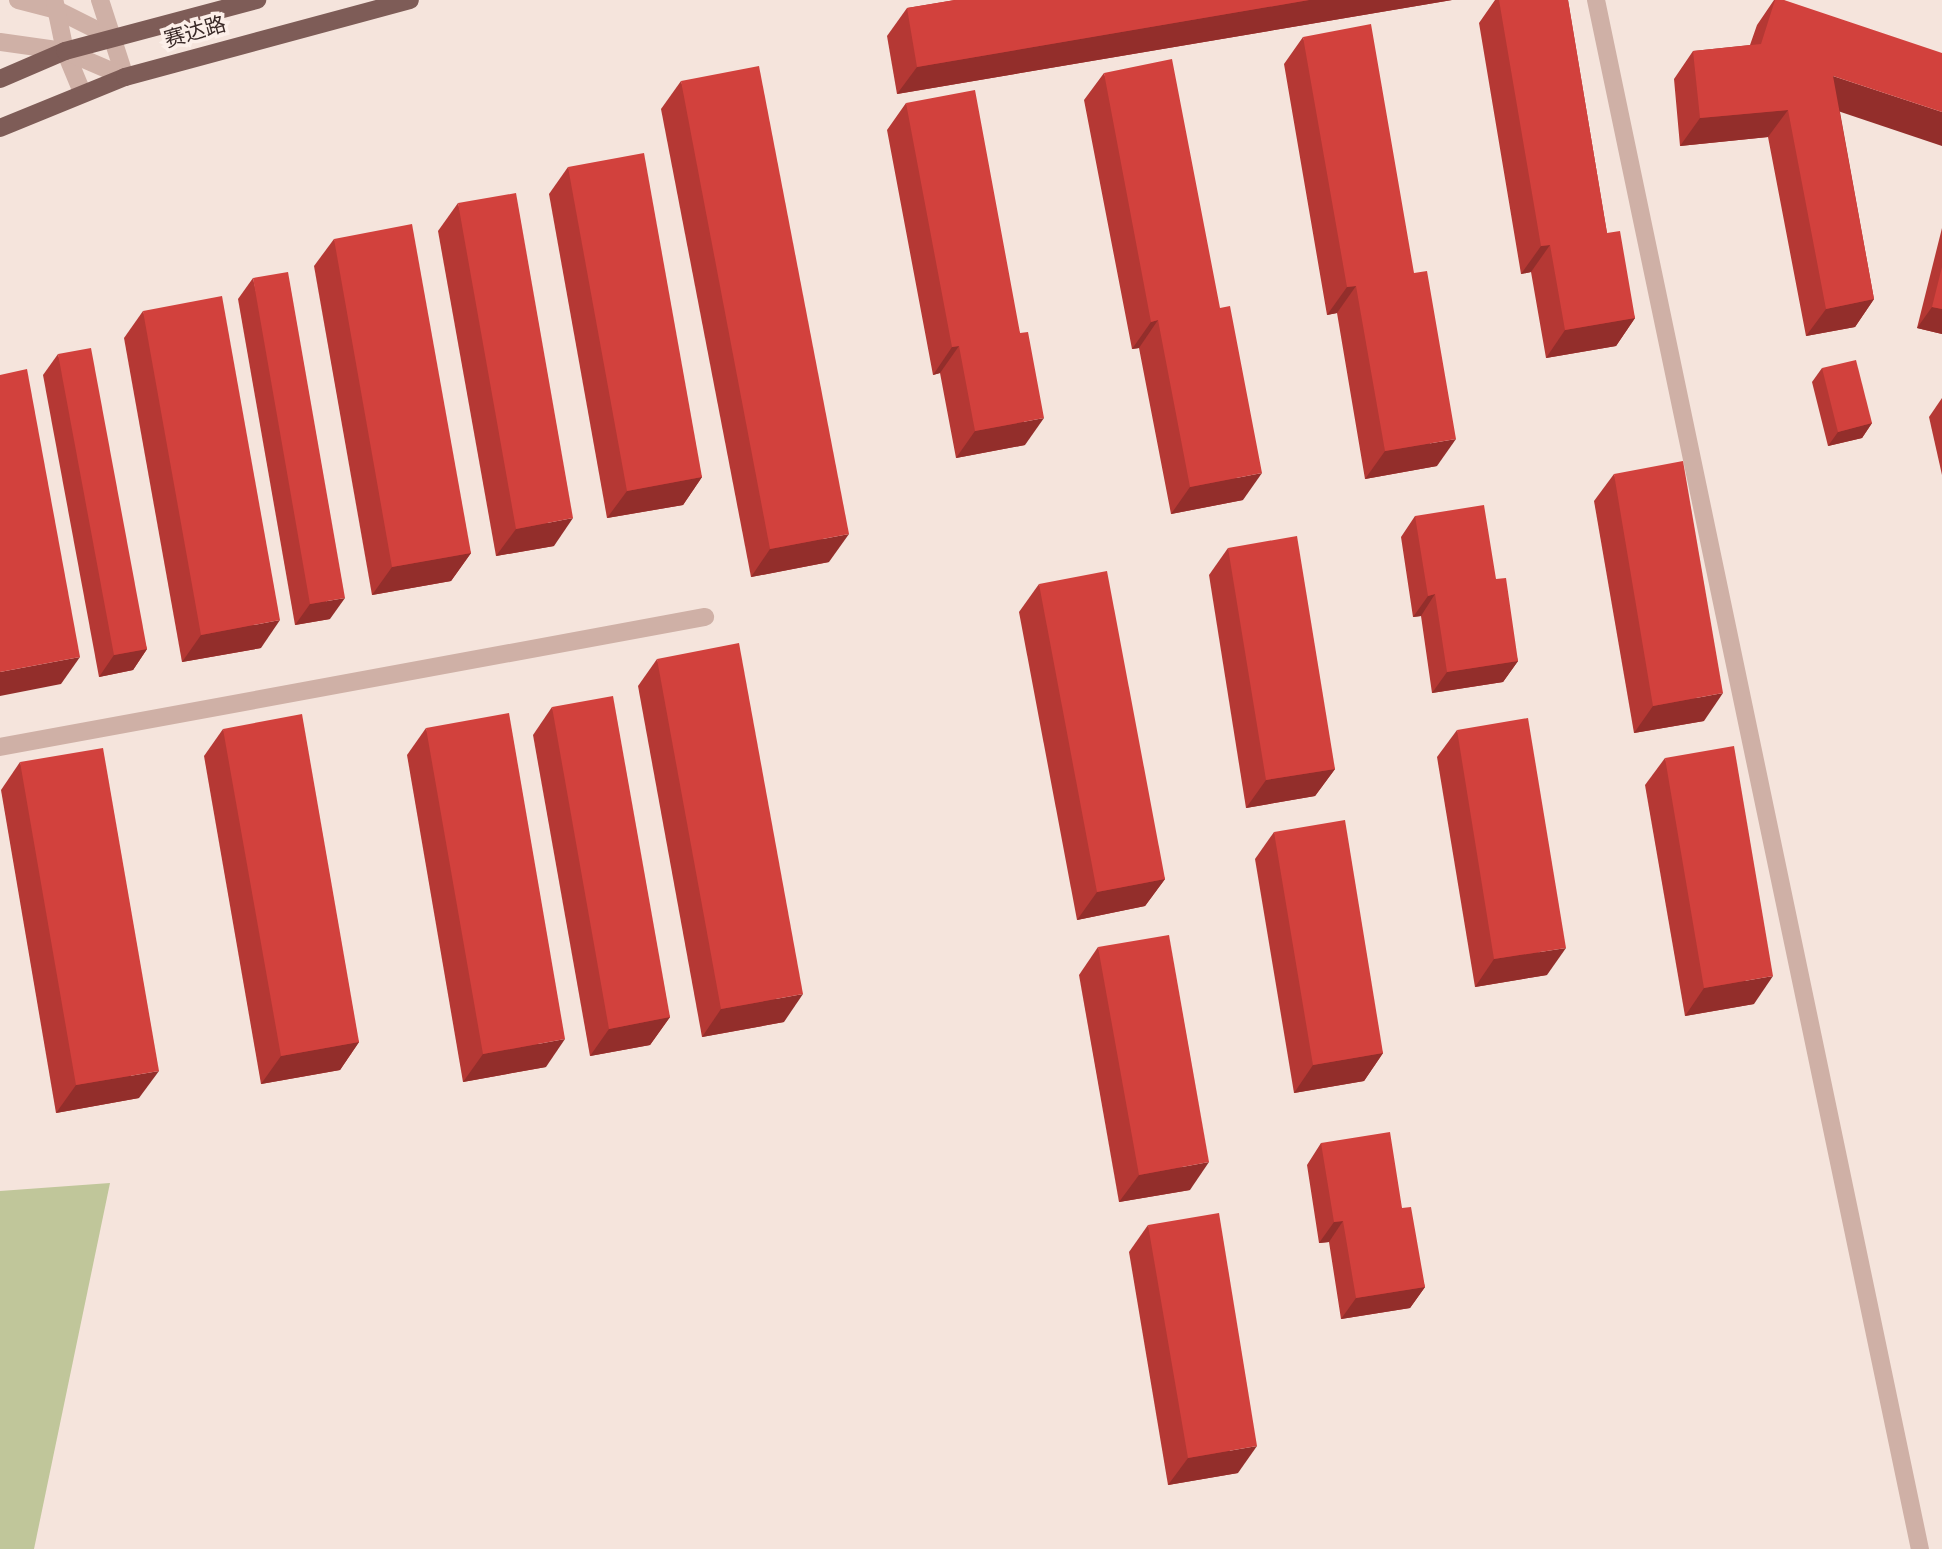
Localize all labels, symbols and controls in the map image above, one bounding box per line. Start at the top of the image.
street label: 赛达路 [161,11,229,53]

